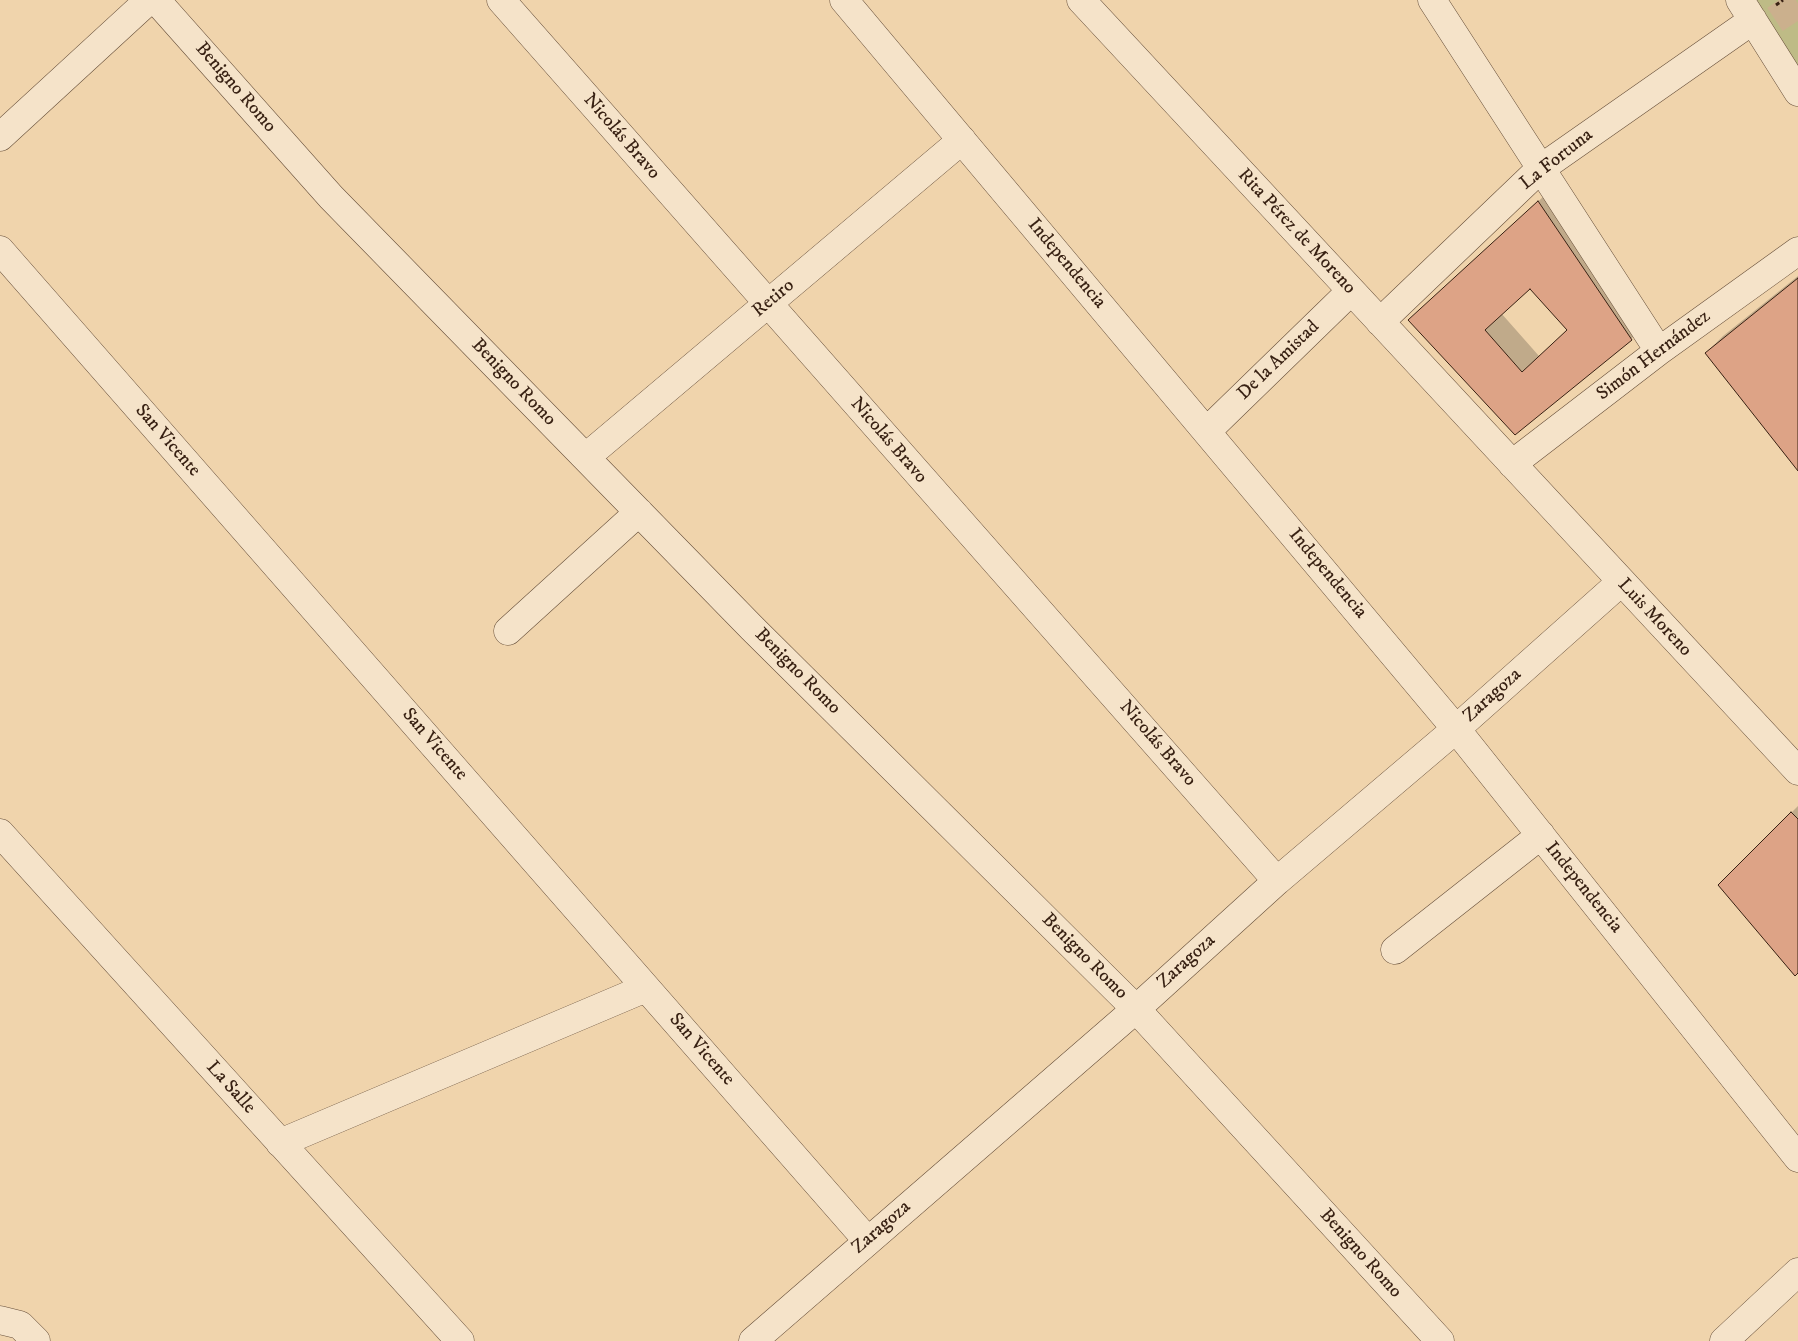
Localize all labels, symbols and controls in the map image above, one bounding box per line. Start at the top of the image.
street label: Benigno Romo [190,38,280,138]
street label: Nicolás Bravo [578,89,664,185]
street label: La Fortuna [1516,124,1598,196]
street label: Rita Pérez de Moreno [1232,165,1360,299]
street label: Independencia [1022,214,1110,314]
street label: Retiro [748,275,800,323]
street label: Simón Hernández [1593,306,1715,406]
street label: De la Amistad [1233,316,1325,406]
street label: Benigno Romo [466,335,560,431]
street label: Nicolás Bravo [845,393,931,489]
street label: San Vicente [129,400,205,482]
street label: Independencia [1283,524,1371,624]
street label: Luis Moreno [1612,574,1696,662]
street label: Benigno Romo [749,624,845,720]
street label: Zaragoza [1459,664,1527,728]
street label: Nicolás Bravo [1114,696,1200,792]
street label: San Vicente [396,704,472,786]
street label: Independencia [1539,838,1627,938]
street label: Benigno Romo [1036,909,1132,1005]
street label: Zaragoza [1153,930,1221,994]
street label: San Vicente [663,1009,739,1091]
street label: La Salle [200,1057,260,1119]
street label: Zaragoza [848,1196,916,1260]
street label: Benigno Romo [1314,1205,1406,1303]

